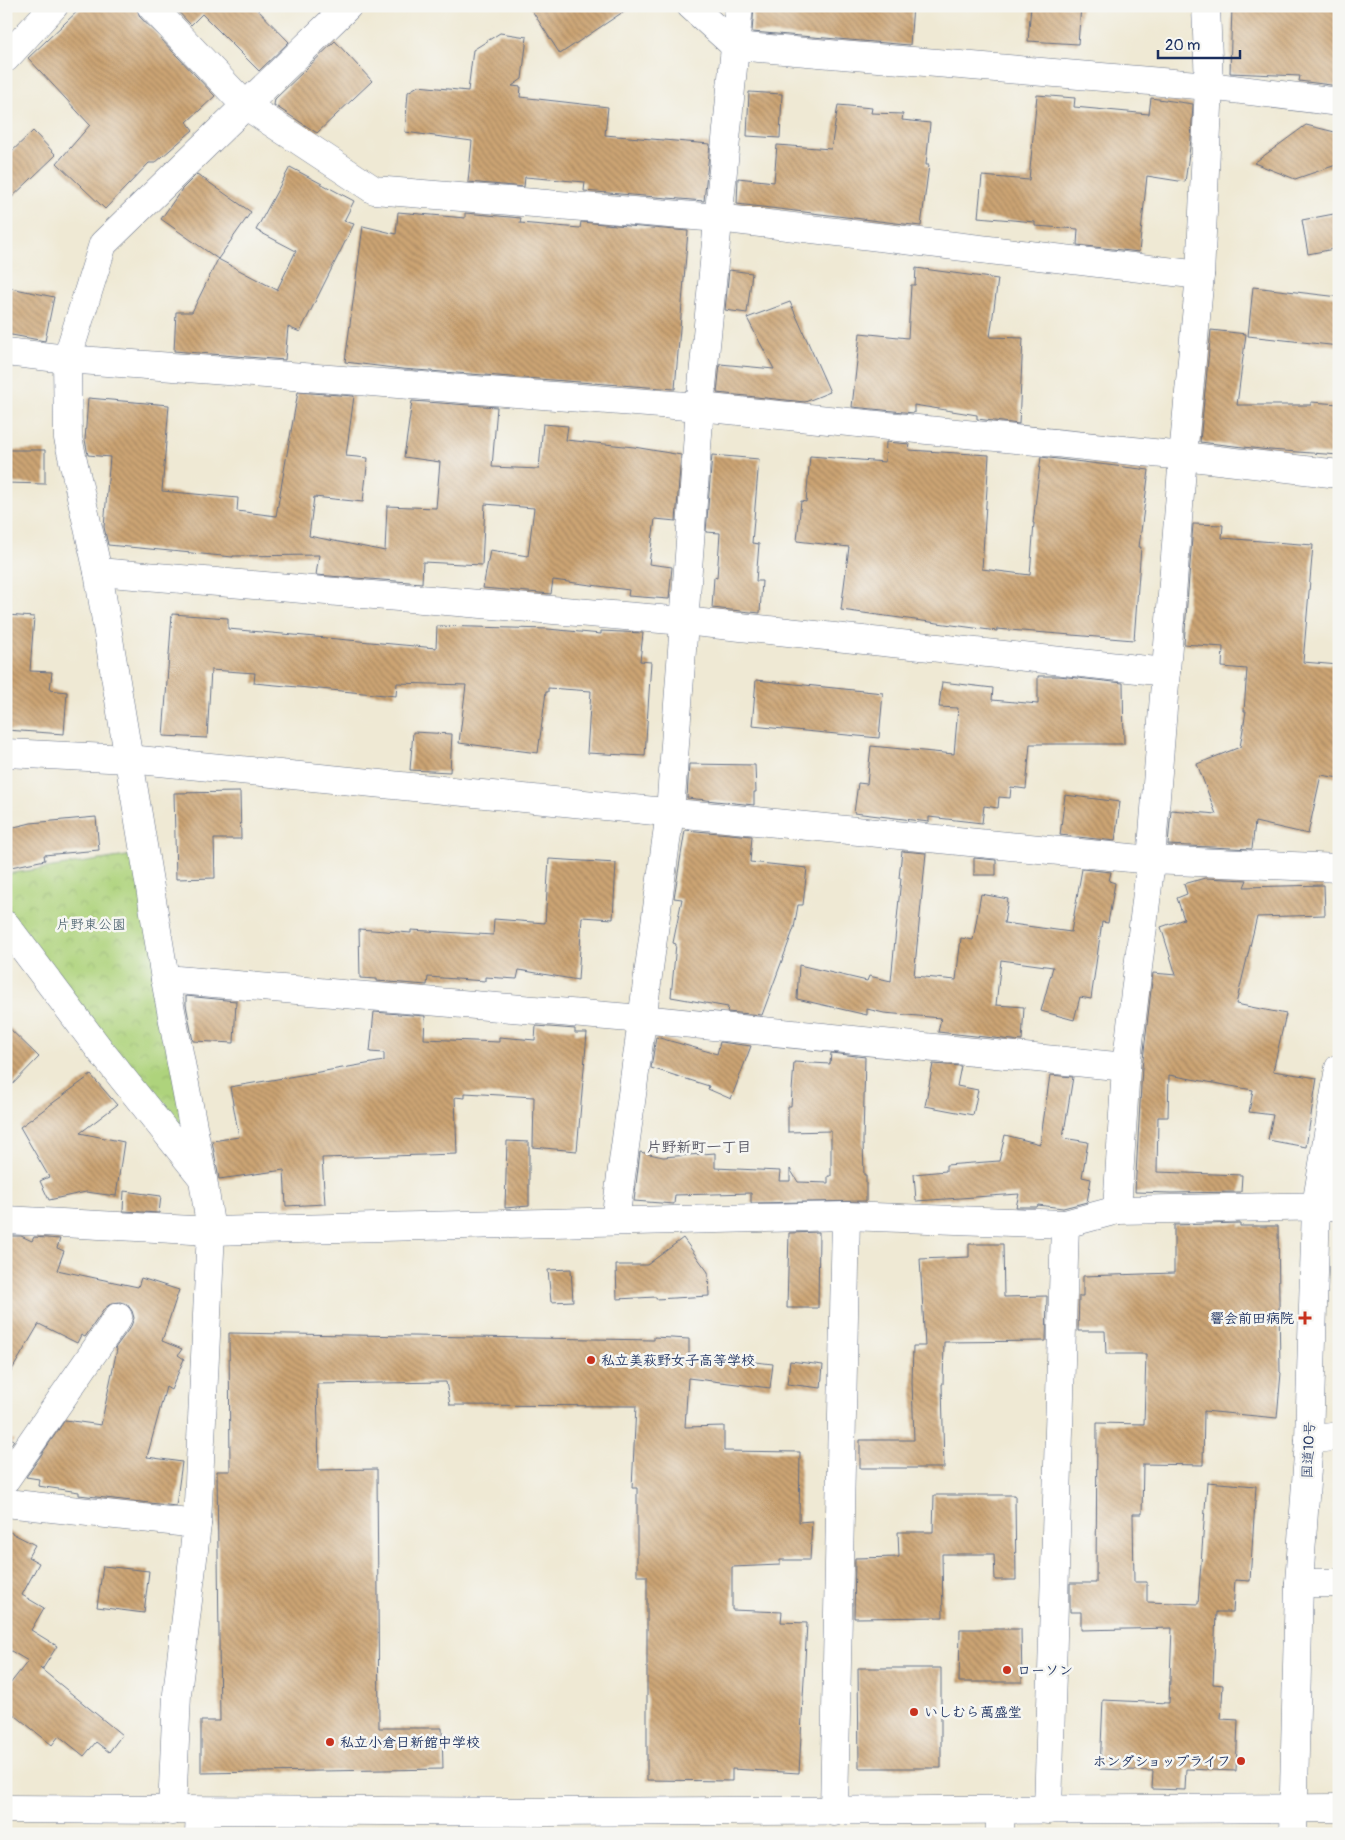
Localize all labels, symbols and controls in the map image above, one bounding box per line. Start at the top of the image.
scale bar [1158,28,1240,60]
text: 20 m [1165,36,1200,55]
park label: 片野東公園 [56,916,126,933]
district label: 片野新町一丁目 [646,1138,752,1157]
place label: 響会前田病院 [1210,1310,1294,1327]
marker: 響会前田病院 [1298,1311,1312,1325]
place label: 私立美萩野女子高等学校 [601,1352,755,1369]
marker: 私立美萩野女子高等学校 [585,1354,597,1366]
street label: 国道10号 [1299,1421,1318,1479]
place label: ローソン [1017,1662,1073,1679]
marker: ローソン [1001,1664,1013,1676]
place label: いしむら萬盛堂 [924,1704,1022,1721]
marker: いしむら萬盛堂 [908,1706,920,1718]
place label: 私立小倉日新館中学校 [340,1734,480,1751]
marker: 私立小倉日新館中学校 [324,1736,336,1748]
place label: ホンダショップライフ [1092,1753,1231,1770]
marker: ホンダショップライフ [1235,1755,1247,1767]

